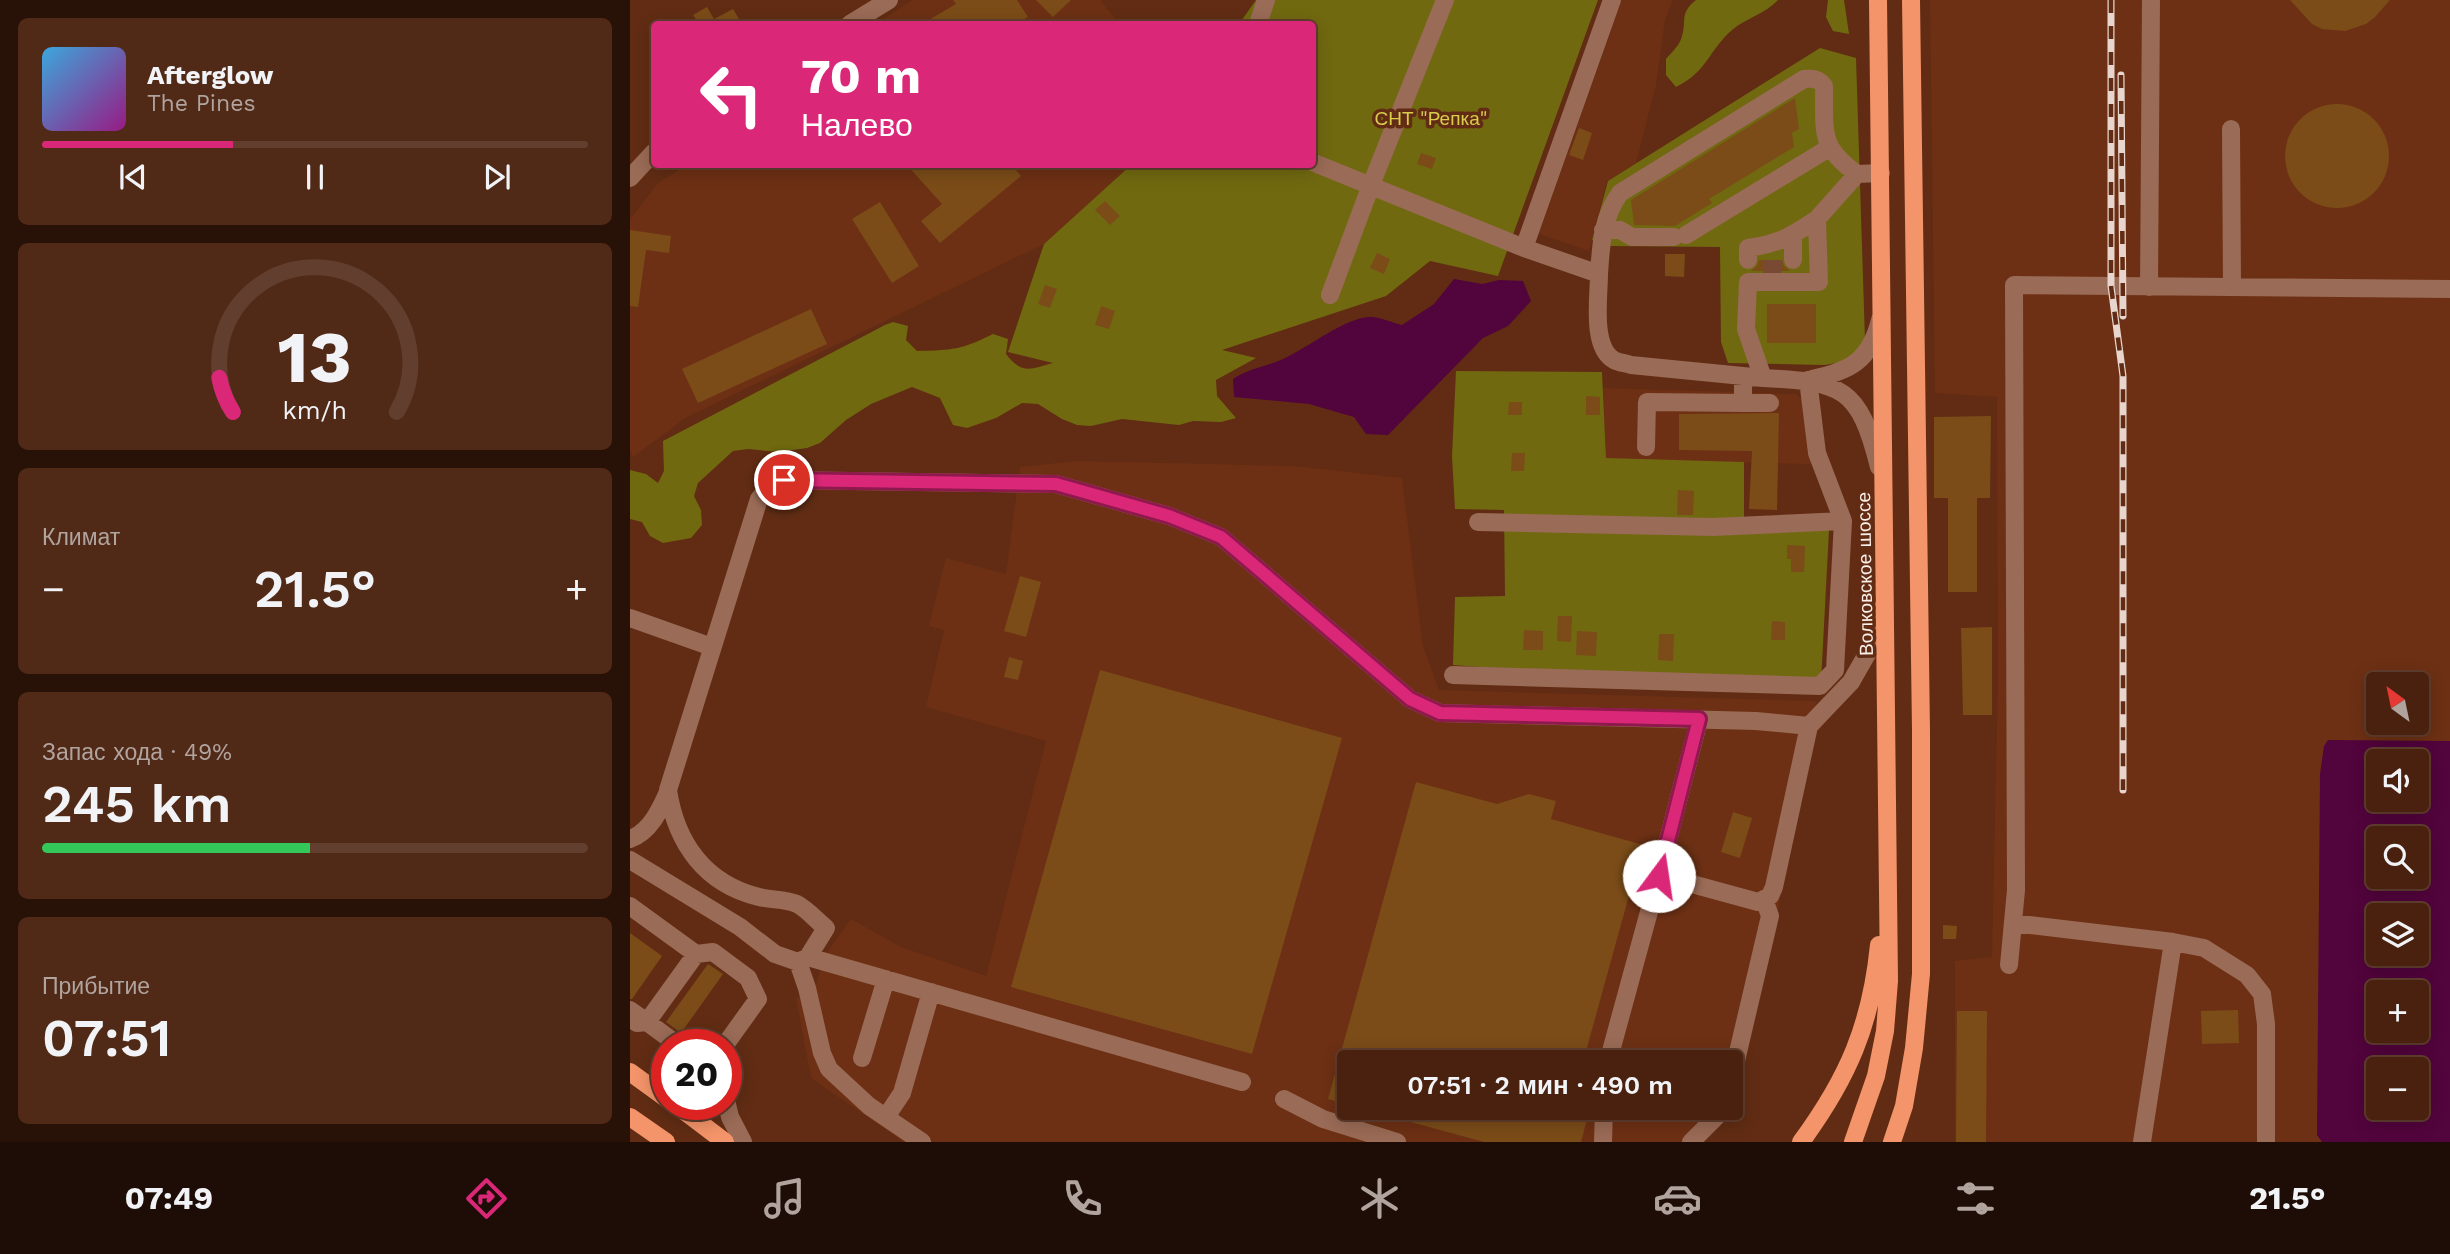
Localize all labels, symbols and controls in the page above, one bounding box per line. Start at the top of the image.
text: 70 m [801,47,921,105]
icon: left [686,49,777,140]
text: Afterglow [147,60,273,90]
text: The Pines [147,90,256,117]
text: Налево [801,106,913,144]
park label: СНТ "Репка" [1375,107,1487,130]
icon: previous [114,158,152,196]
icon: pause [296,158,334,196]
icon: next [478,158,516,196]
text: 13 [278,315,352,401]
text: km/h [283,396,347,425]
pin [754,450,814,510]
icon: arrive [765,461,803,499]
street label: Волковское шоссе [1852,492,1878,656]
text: Климат [42,524,120,551]
text: 21.5° [254,559,376,620]
text: − [42,567,65,611]
text: + [565,567,588,611]
north arrow [2366,672,2429,735]
map controls [2366,672,2429,1120]
text: Запас хода · 49% [42,739,232,766]
button: sound [2366,749,2429,812]
text: 245 km [42,774,231,835]
button: search [2366,826,2429,889]
position arrow [1622,839,1696,913]
button: layers [2366,903,2429,966]
text: Прибытие [42,973,150,1000]
button: + [2366,980,2429,1043]
text: 07:51 [42,1008,171,1069]
speed limit sign: 20 [651,1029,742,1120]
button: − [2366,1057,2429,1120]
text: 07:51 · 2 мин · 490 m [1407,1070,1673,1100]
icon: directions [462,1174,511,1223]
icon: music [760,1174,809,1223]
icon: phone [1058,1174,1107,1223]
icon: climate [1355,1174,1404,1223]
icon: car [1653,1174,1702,1223]
icon: filters [1951,1174,2000,1223]
text: 07:49 [124,1179,213,1217]
text: 21.5° [2249,1179,2326,1217]

